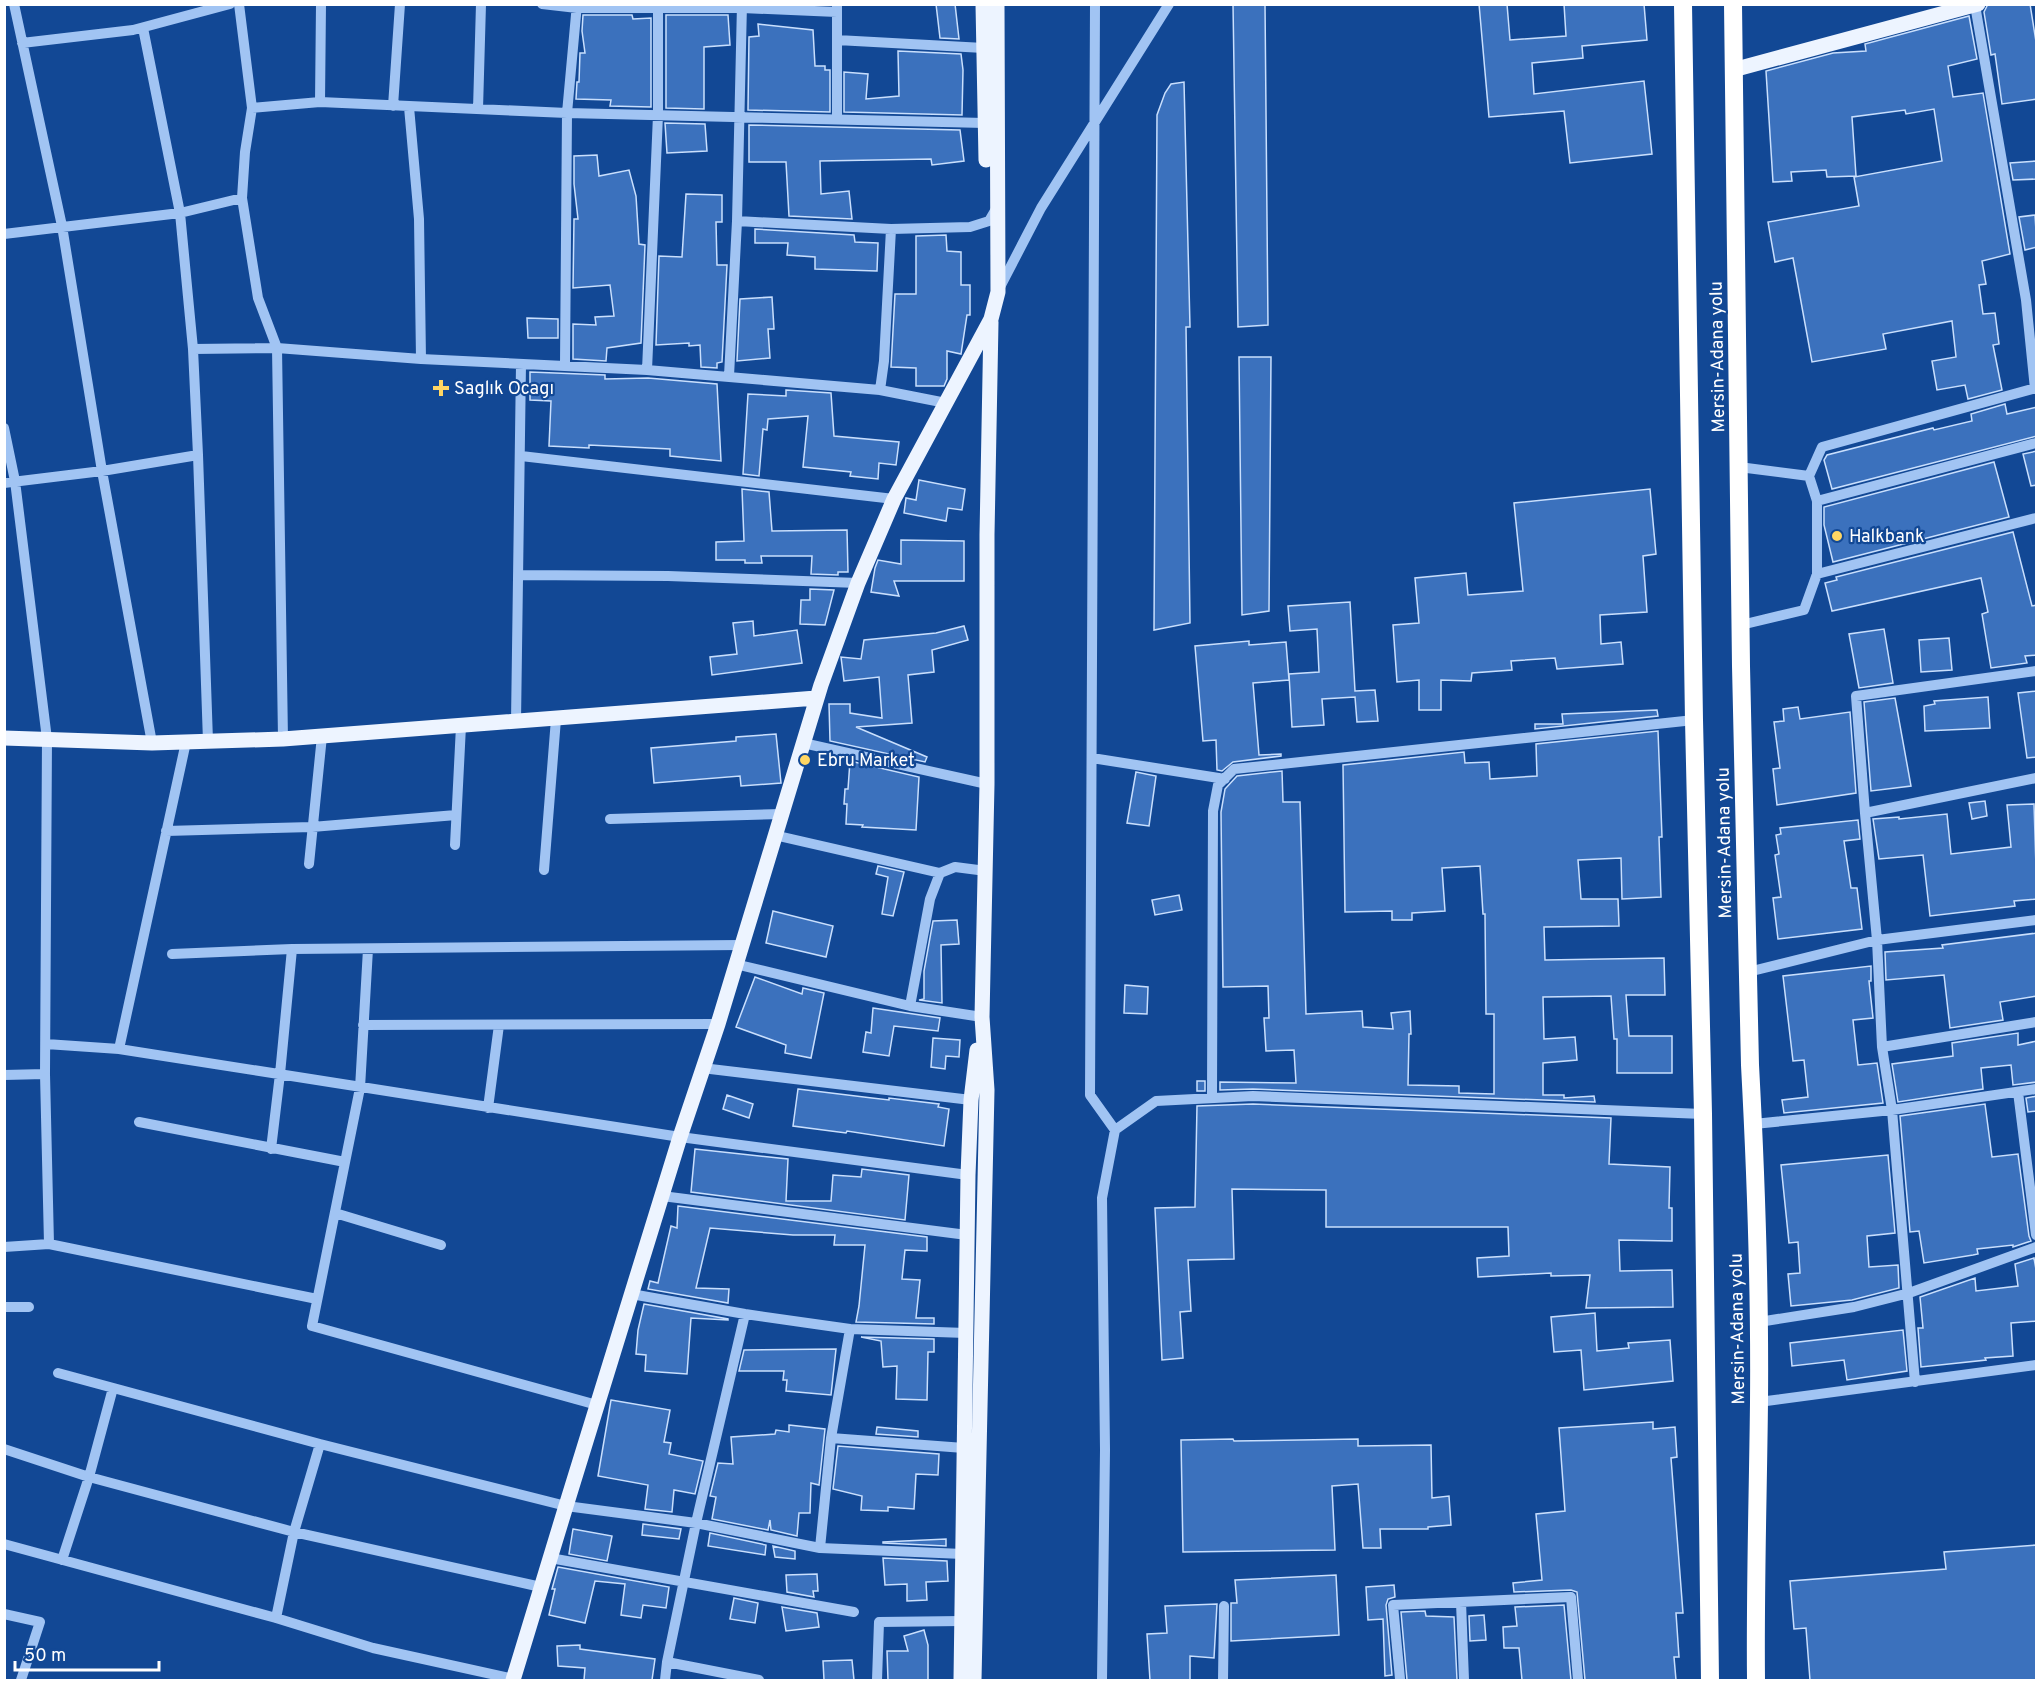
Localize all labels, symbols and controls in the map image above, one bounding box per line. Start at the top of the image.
street label: Mersin-Adana yolu [1706,281,1731,433]
place label: Saglık Ocagı [454,378,554,401]
marker: Saglık Ocagı [432,379,450,397]
place label: Halkbank [1849,526,1925,549]
marker: Halkbank [1830,529,1844,543]
place label: Ebru Market [817,750,915,773]
marker: Ebru Market [798,753,812,767]
street label: Mersin-Adana yolu [1713,767,1738,919]
street label: Mersin-Adana yolu [1726,1253,1751,1405]
scale bar [15,1634,159,1672]
text: 50 m [24,1645,66,1668]

